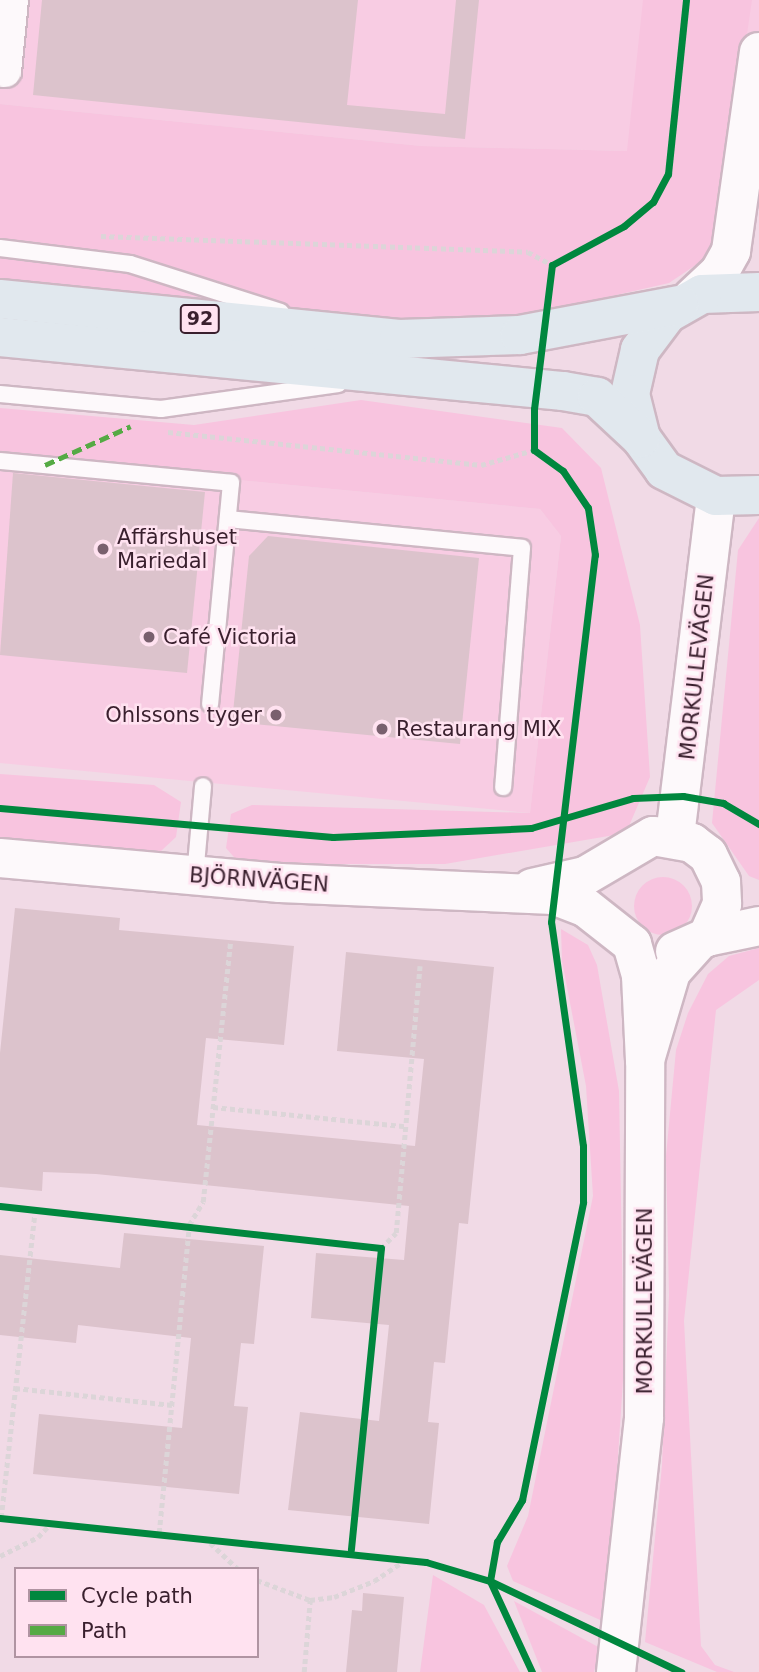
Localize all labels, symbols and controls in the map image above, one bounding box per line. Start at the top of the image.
road number: 92 [179,304,221,334]
place label: Affärshuset Mariedal [117,524,237,574]
marker: Affärshuset Mariedal [95,541,111,557]
street label: MORKULLEVÄGEN [675,573,719,761]
place label: Café Victoria [163,624,297,650]
marker: Café Victoria [141,629,157,645]
place label: Ohlssons tyger [105,702,262,728]
marker: Ohlssons tyger [268,707,284,723]
place label: Restaurang MIX [396,716,561,742]
marker: Restaurang MIX [374,721,390,737]
street label: BJÖRNVÄGEN [188,863,330,897]
street label: MORKULLEVÄGEN [632,1208,658,1394]
legend [14,1567,259,1658]
text: Cycle path [81,1584,193,1608]
text: Path [81,1619,127,1643]

